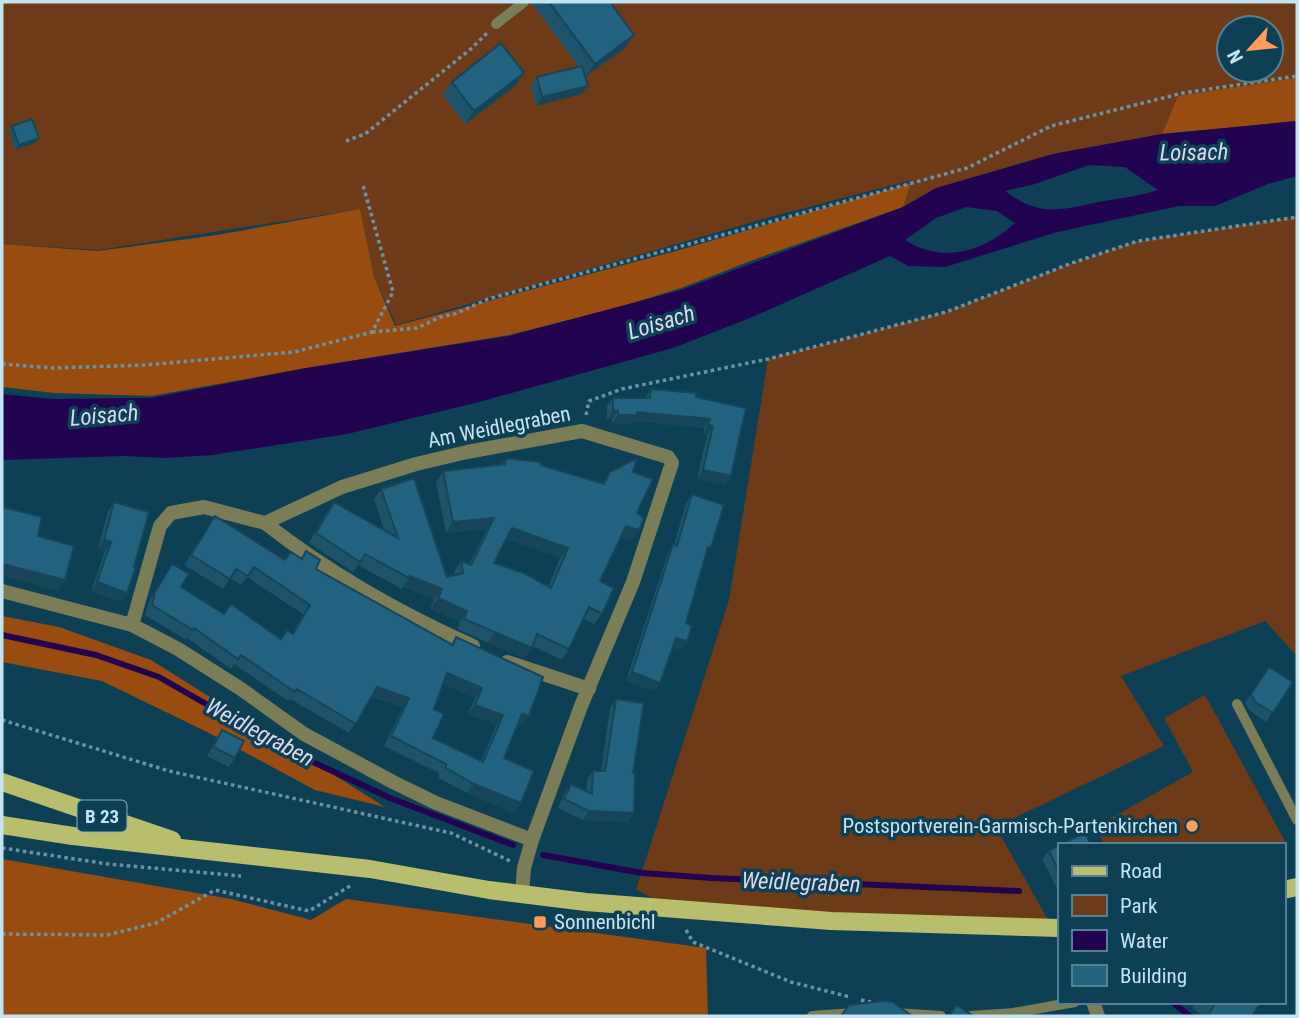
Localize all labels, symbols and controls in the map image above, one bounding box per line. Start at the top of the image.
north arrow [1215,14,1285,84]
text: N [1222,46,1248,67]
water label: Loisach [1159,138,1229,167]
water label: Loisach [624,299,698,345]
water label: Loisach [69,399,140,432]
street label: Am Weidlegraben [426,401,572,453]
water label: Weidlegraben [201,693,319,772]
road number: B 23 [78,800,126,832]
place label: Postsportverein-Garmisch-Partenkirchen [842,814,1178,838]
marker: Postsportverein-Garmisch-Partenkirchen [1184,818,1200,834]
legend [1058,843,1285,1004]
text: Road [1120,859,1162,883]
water label: Weidlegraben [741,867,861,898]
text: Park [1120,894,1158,918]
place label: Sonnenbichl [554,910,656,934]
marker: Sonnenbichl [532,914,548,930]
text: Water [1120,929,1168,953]
text: Building [1120,964,1187,988]

